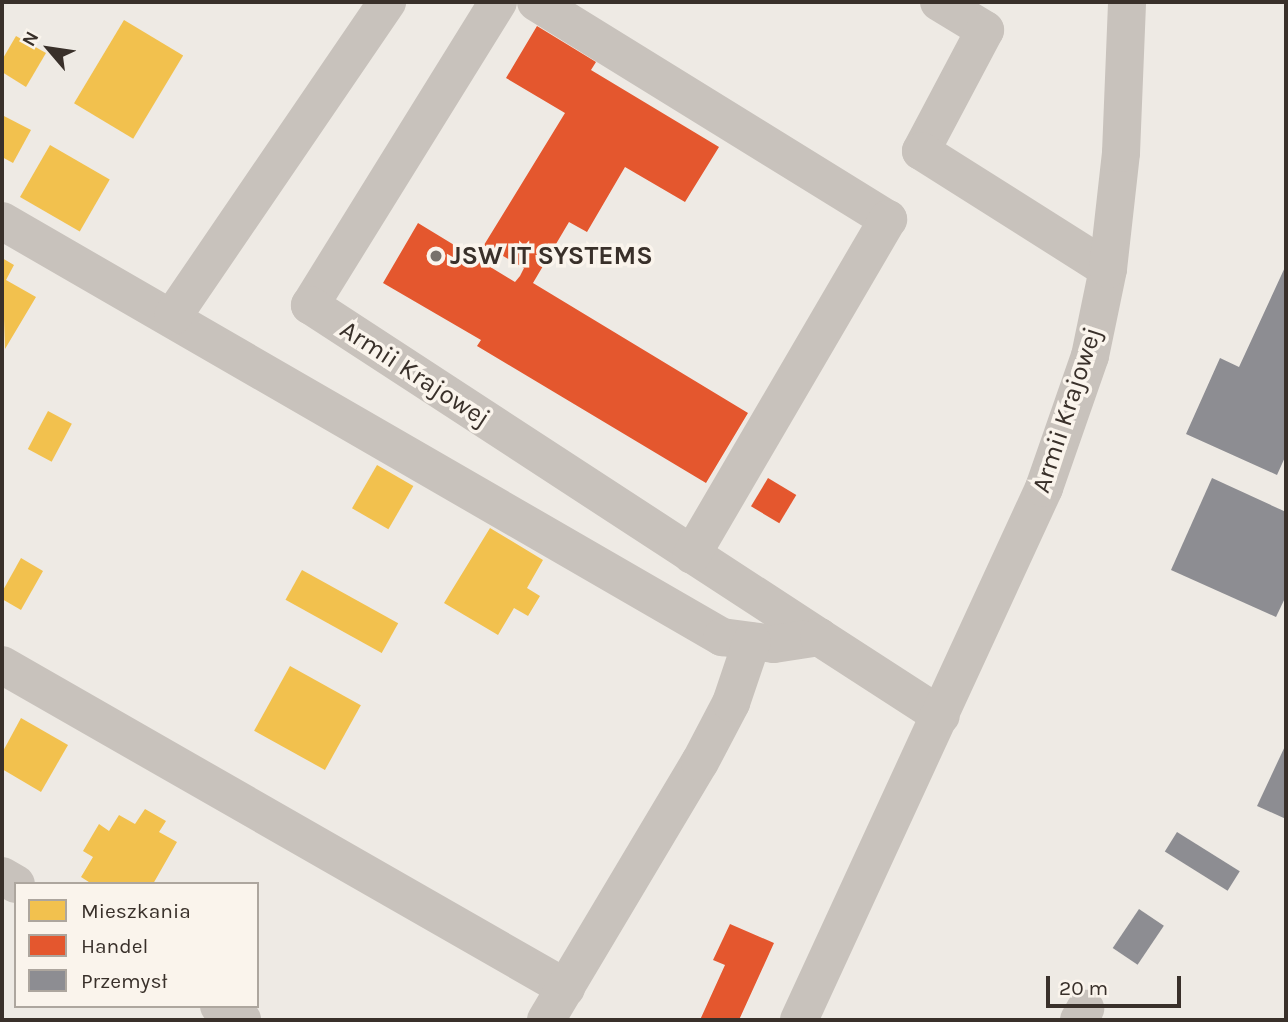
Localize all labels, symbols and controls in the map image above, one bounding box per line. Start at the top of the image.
north arrow [14,14,84,84]
text: N [18,28,44,50]
place label: JSW IT SYSTEMS [450,240,653,272]
marker: JSW IT SYSTEMS [428,248,444,264]
street label: Armii Krajowej [334,314,496,434]
street label: Armii Krajowej [1026,323,1108,497]
legend [14,882,259,1008]
text: Mieszkania [81,899,191,923]
text: Handel [81,934,148,958]
scale bar [1050,962,1185,1006]
text: Przemysł [81,969,167,993]
text: 20 m [1059,976,1108,1000]

